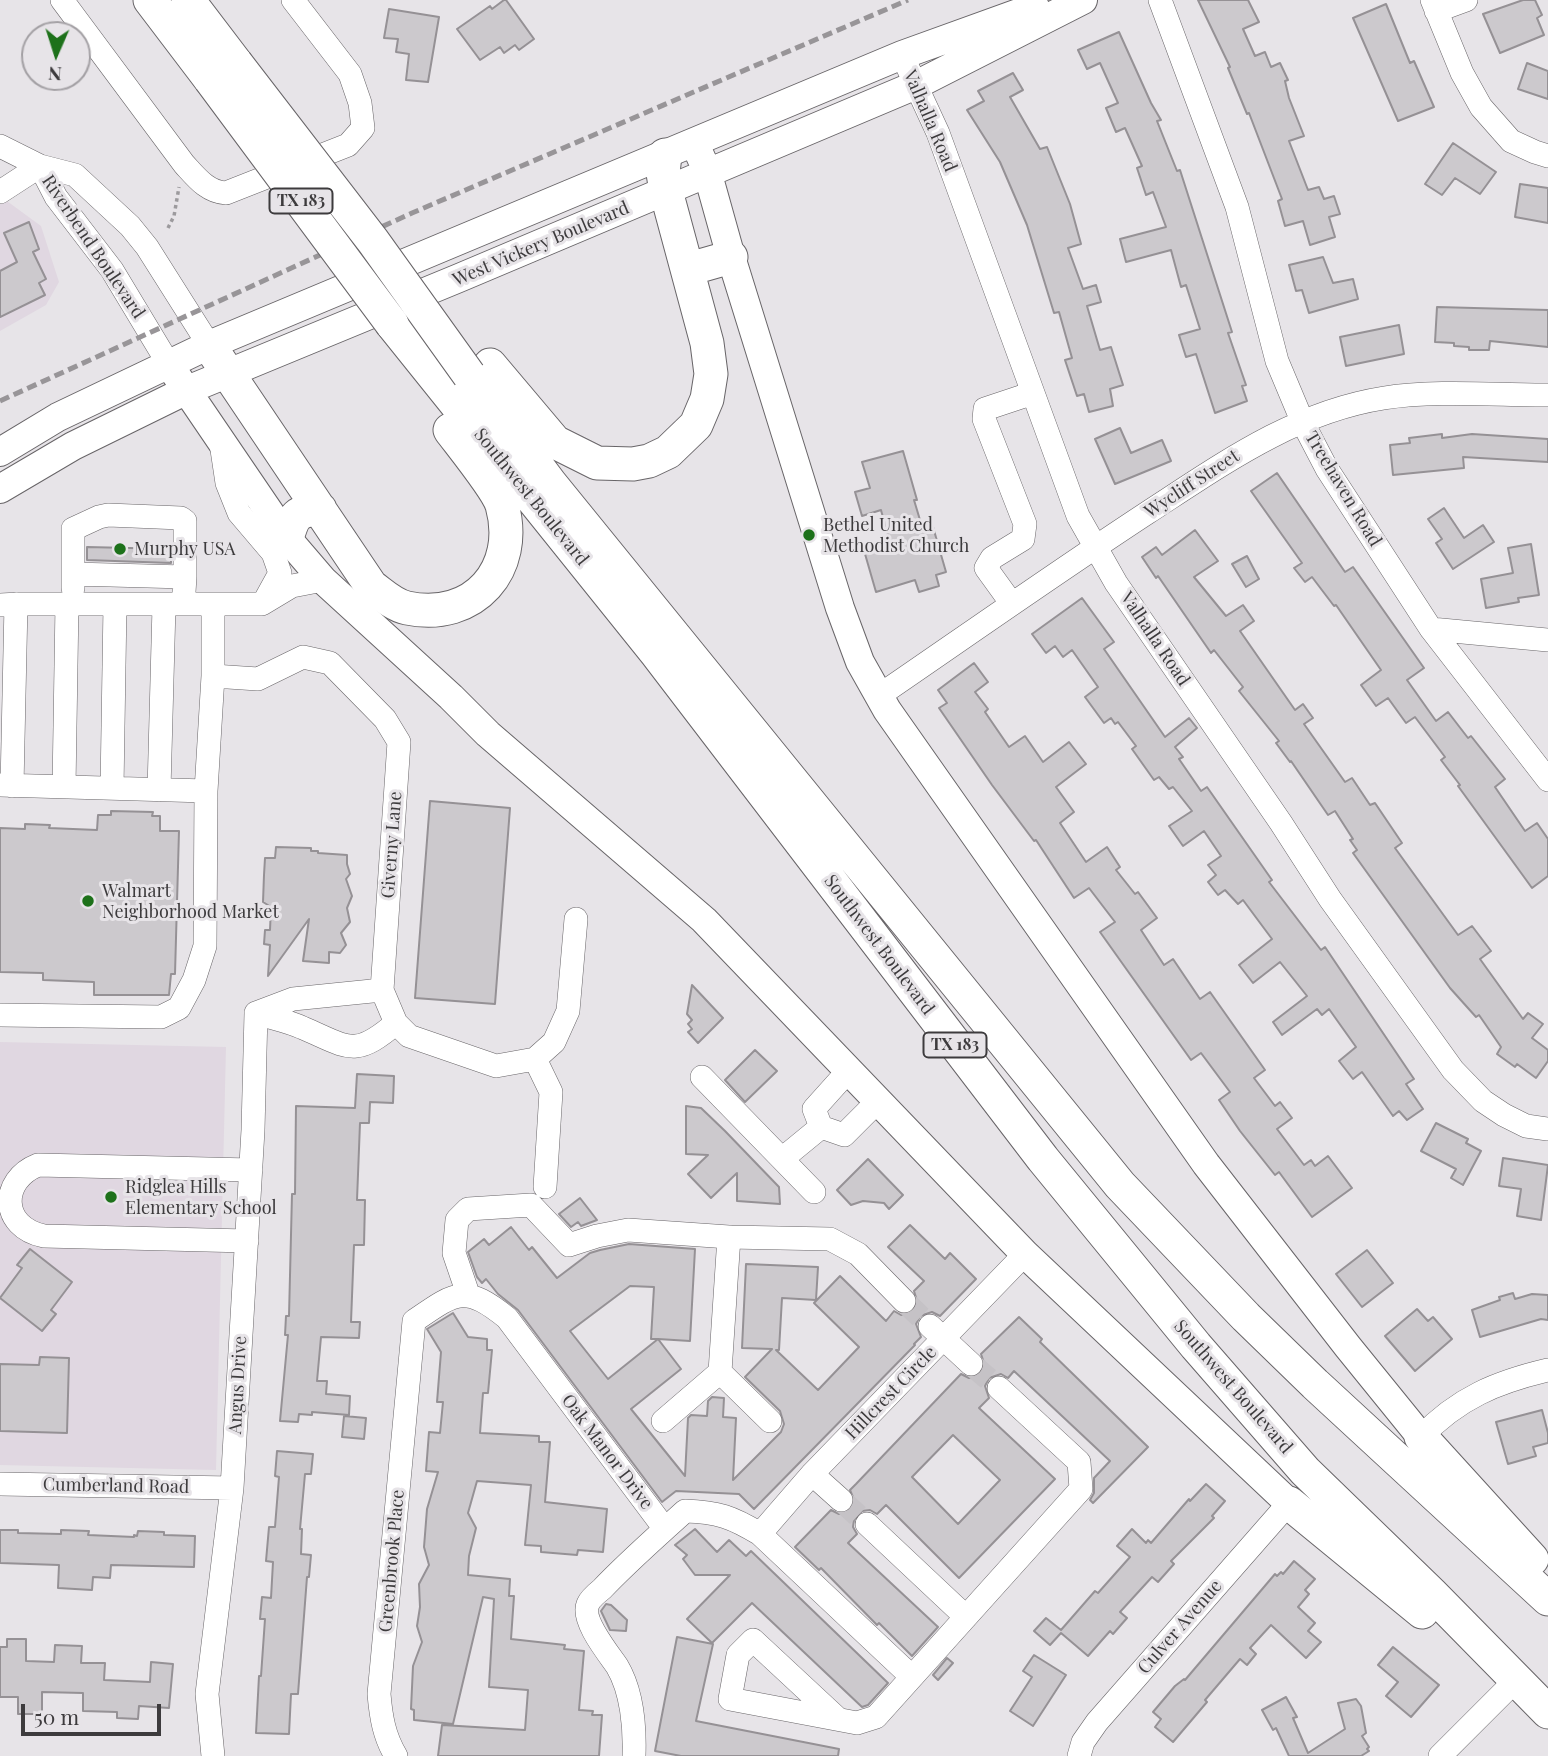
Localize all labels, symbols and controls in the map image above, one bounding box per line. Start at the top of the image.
north arrow [21,21,91,91]
text: N [47,62,63,88]
street label: Valhalla Road [899,67,961,175]
street label: Riverbend Boulevard [37,171,149,323]
road number: TX 183 [270,188,332,214]
street label: West Vickery Boulevard [450,197,632,291]
street label: Southwest Boulevard [469,424,593,570]
street label: Treehaven Road [1300,428,1386,550]
street label: Wycliff Street [1141,445,1243,523]
place label: Bethel United Methodist Church [823,514,969,556]
marker: Bethel United Methodist Church [801,527,817,543]
place label: Murphy USA [134,538,236,560]
marker: Murphy USA [112,541,128,557]
street label: Valhalla Road [1116,588,1194,690]
street label: Giverny Lane [377,791,407,899]
street label: Southwest Boulevard [819,871,939,1019]
place label: Walmart Neighborhood Market [102,880,279,922]
marker: Walmart Neighborhood Market [80,893,96,909]
road number: TX 183 [923,1032,986,1058]
place label: Ridglea Hills Elementary School [125,1176,277,1218]
marker: Ridglea Hills Elementary School [103,1189,119,1205]
street label: Southwest Boulevard [1169,1316,1297,1458]
street label: Angus Drive [225,1335,251,1435]
street label: Hillcrest Circle [841,1342,941,1444]
street label: Oak Manor Drive [557,1390,657,1514]
street label: Cumberland Road [43,1474,189,1498]
street label: Greenbrook Place [375,1489,409,1633]
street label: Culver Avenue [1133,1576,1227,1678]
scale bar [24,1690,164,1734]
text: 50 m [34,1702,79,1730]

